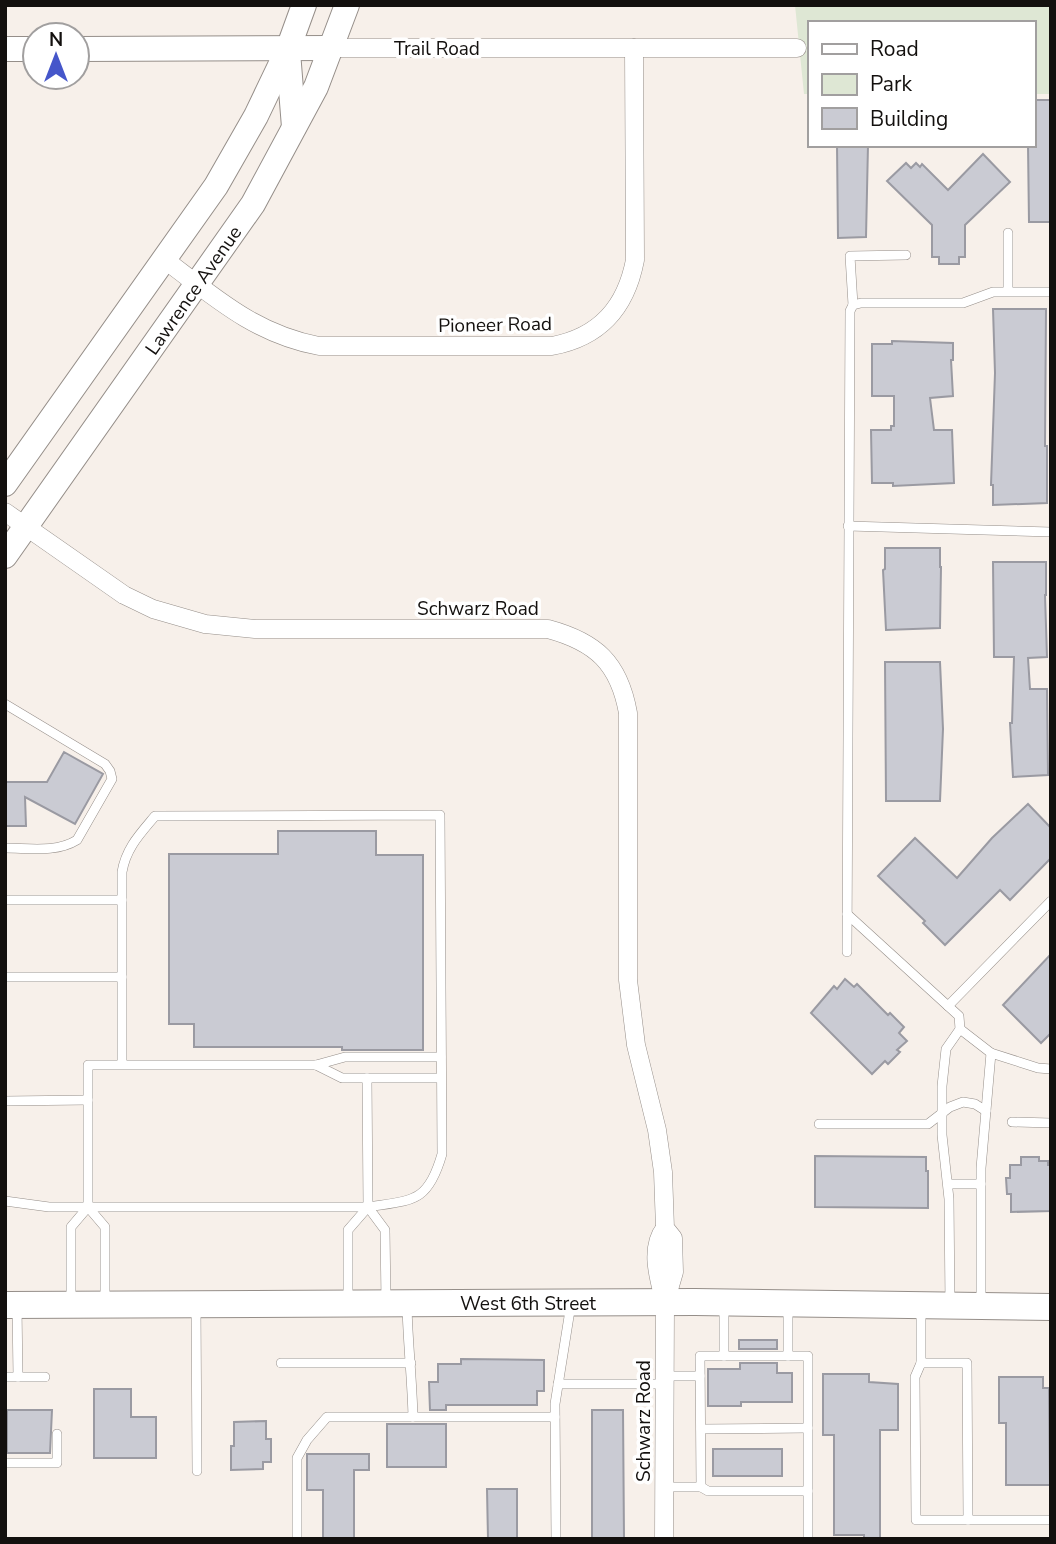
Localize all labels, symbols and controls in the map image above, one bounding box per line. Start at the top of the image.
north arrow [21,21,91,91]
legend [808,21,1035,147]
text: N [49,27,63,53]
text: Road [870,35,919,63]
street label: Trail Road [394,36,480,62]
text: Park [870,70,912,98]
text: Building [870,105,948,133]
street label: Lawrence Avenue [140,221,248,360]
street label: Pioneer Road [438,311,552,339]
street label: Schwarz Road [417,596,539,622]
street label: West 6th Street [460,1291,596,1317]
street label: Schwarz Road [631,1360,657,1482]

